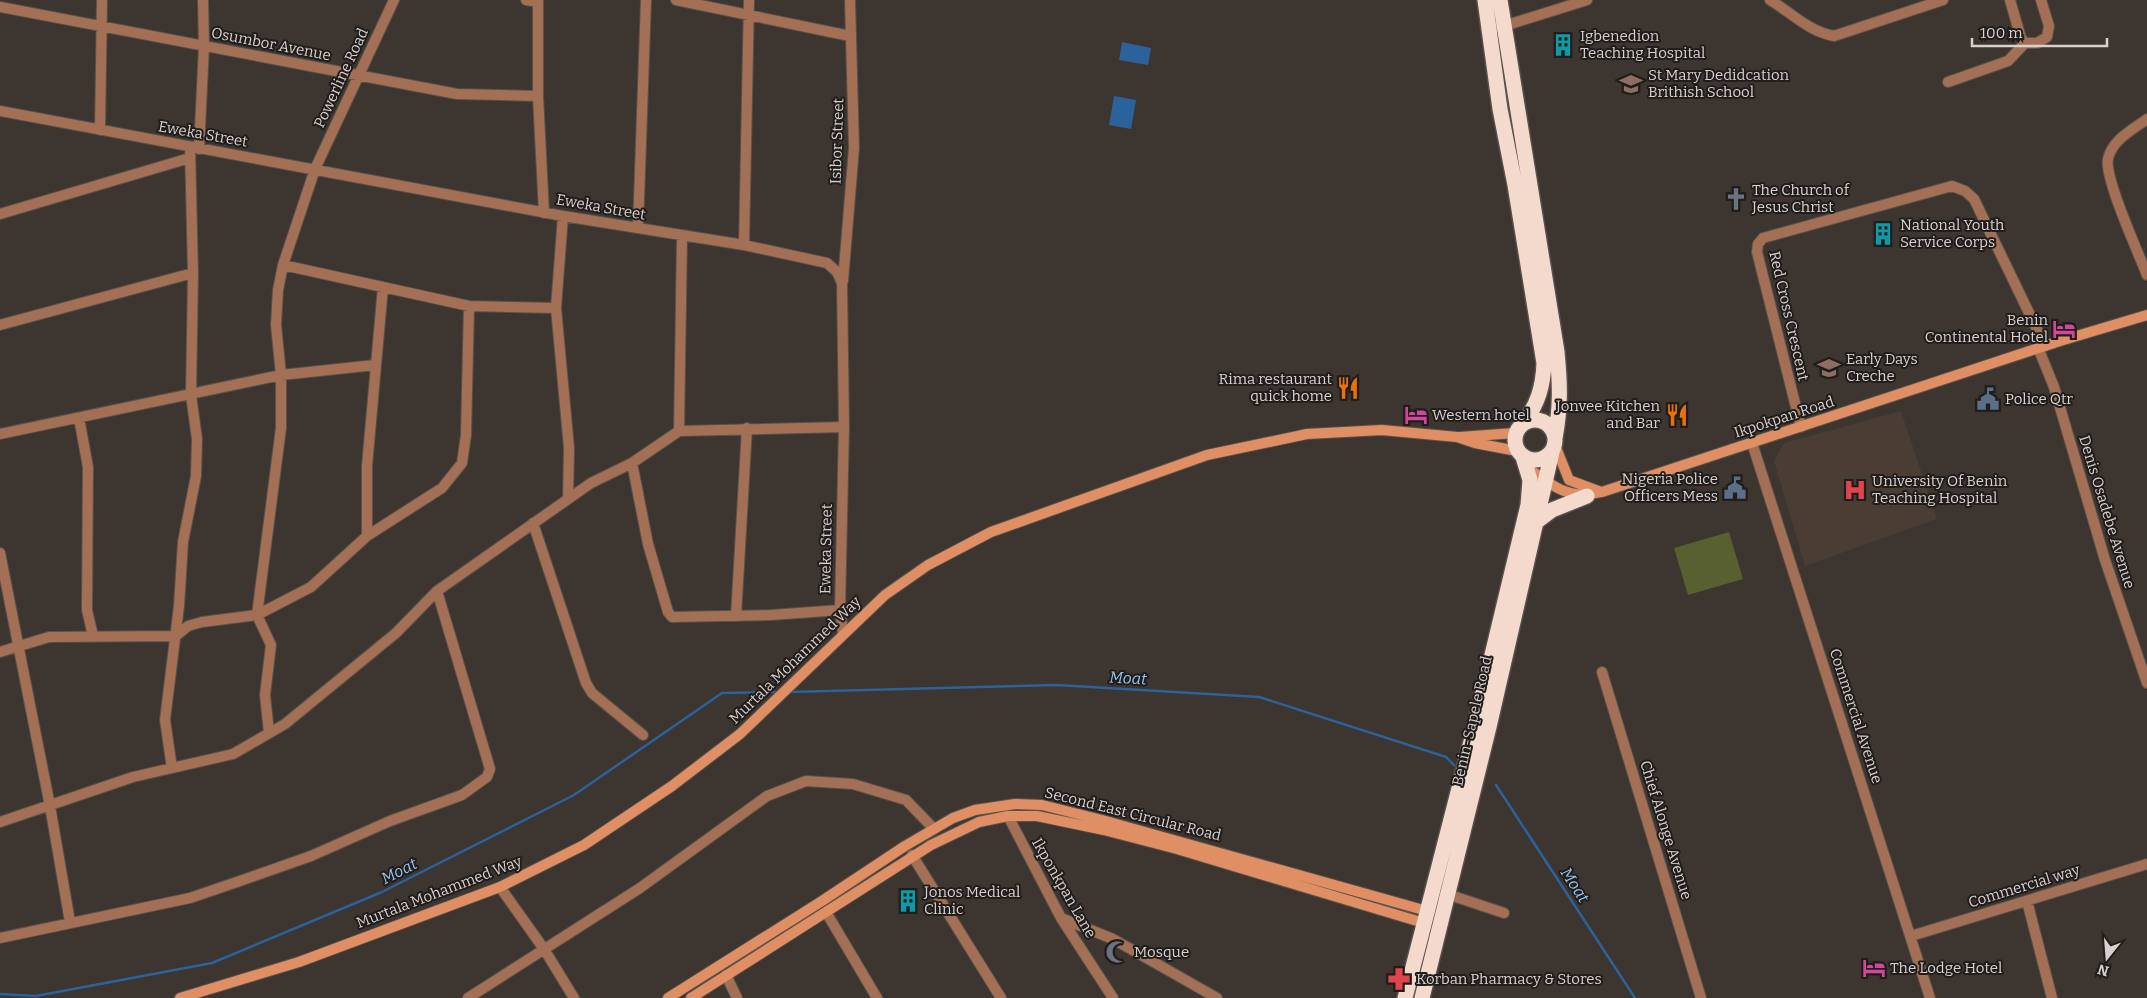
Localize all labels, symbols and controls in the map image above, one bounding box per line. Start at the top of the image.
scale bar [1972,15,2107,47]
street label: Osumbor Avenue [210,24,332,64]
text: 100 m [1980,24,2023,42]
street label: Powerline Road [310,25,372,131]
place label: Igbenedion Teaching Hospital [1580,27,1705,62]
building icon: Igbenedion Teaching Hospital [1550,32,1576,58]
place label: St Mary Dedidcation Brithish School [1648,66,1790,101]
school or university icon: St Mary Dedidcation Brithish School [1618,71,1644,97]
street label: Isibor Street [827,97,848,184]
street label: Eweka Street [157,117,250,151]
place label: The Church of Jesus Christ [1751,181,1851,216]
church icon: The Church of Jesus Christ [1723,186,1749,212]
street label: Eweka Street [555,190,648,224]
place label: National Youth Service Corps [1900,216,2005,251]
building icon: National Youth Service Corps [1870,221,1896,247]
street label: Red Cross Crescent [1765,249,1813,383]
place label: Benin Continental Hotel [1925,311,2048,346]
hotel icon: Benin Continental Hotel [2051,316,2077,342]
place label: Early Days Creche [1846,350,1918,385]
school or university icon: Early Days Creche [1816,355,1842,381]
place label: Rima restaurant quick home [1219,370,1333,405]
restaurant icon: Rima restaurant quick home [1335,375,1361,401]
public building icon: Police Qtr [1975,386,2001,412]
place label: Police Qtr [2005,390,2073,408]
street label: Ikpokpan Road [1732,392,1836,442]
place label: Jonvee Kitchen and Bar [1555,397,1661,432]
hotel icon: Western hotel [1403,402,1429,428]
restaurant icon: Jonvee Kitchen and Bar [1664,402,1690,428]
place label: Western hotel [1432,406,1530,424]
street label: Denis Osadebe Avenue [2075,433,2139,591]
place label: Nigeria Police Officers Mess [1622,470,1718,505]
place label: University Of Benin Teaching Hospital [1872,472,2008,507]
public building icon: Nigeria Police Officers Mess [1722,475,1748,501]
hospital icon: University Of Benin Teaching Hospital [1842,477,1868,503]
street label: Eweka Street [816,503,836,594]
street label: Murtala Mohammed Way [725,592,865,728]
street label: Commercial Avenue [1826,646,1886,786]
street label: Benin-Sapele Road [1448,654,1496,788]
water label: Moat [1109,668,1148,688]
street label: Chief Alonge Avenue [1636,758,1696,902]
street label: Second East Circular Road [1043,783,1223,845]
street label: Ikponkpan Lane [1028,835,1100,941]
street label: Murtala Mohammed Way [354,852,524,932]
water label: Moat [378,854,420,888]
street label: Commercial way [1966,860,2082,912]
water label: Moat [1557,864,1593,906]
place label: Jonos Medical Clinic [923,883,1020,918]
building icon: Jonos Medical Clinic [895,888,921,914]
north arrow [2082,933,2132,983]
mosque icon: Mosque [1104,939,1130,965]
place label: Mosque [1134,943,1189,961]
hotel icon: The Lodge Hotel [1861,955,1887,981]
place label: The Lodge Hotel [1890,959,2002,977]
text: N [2096,960,2111,980]
pharmacy icon: Korban Pharmacy & Stores [1386,966,1412,992]
place label: Korban Pharmacy & Stores [1416,970,1602,988]

